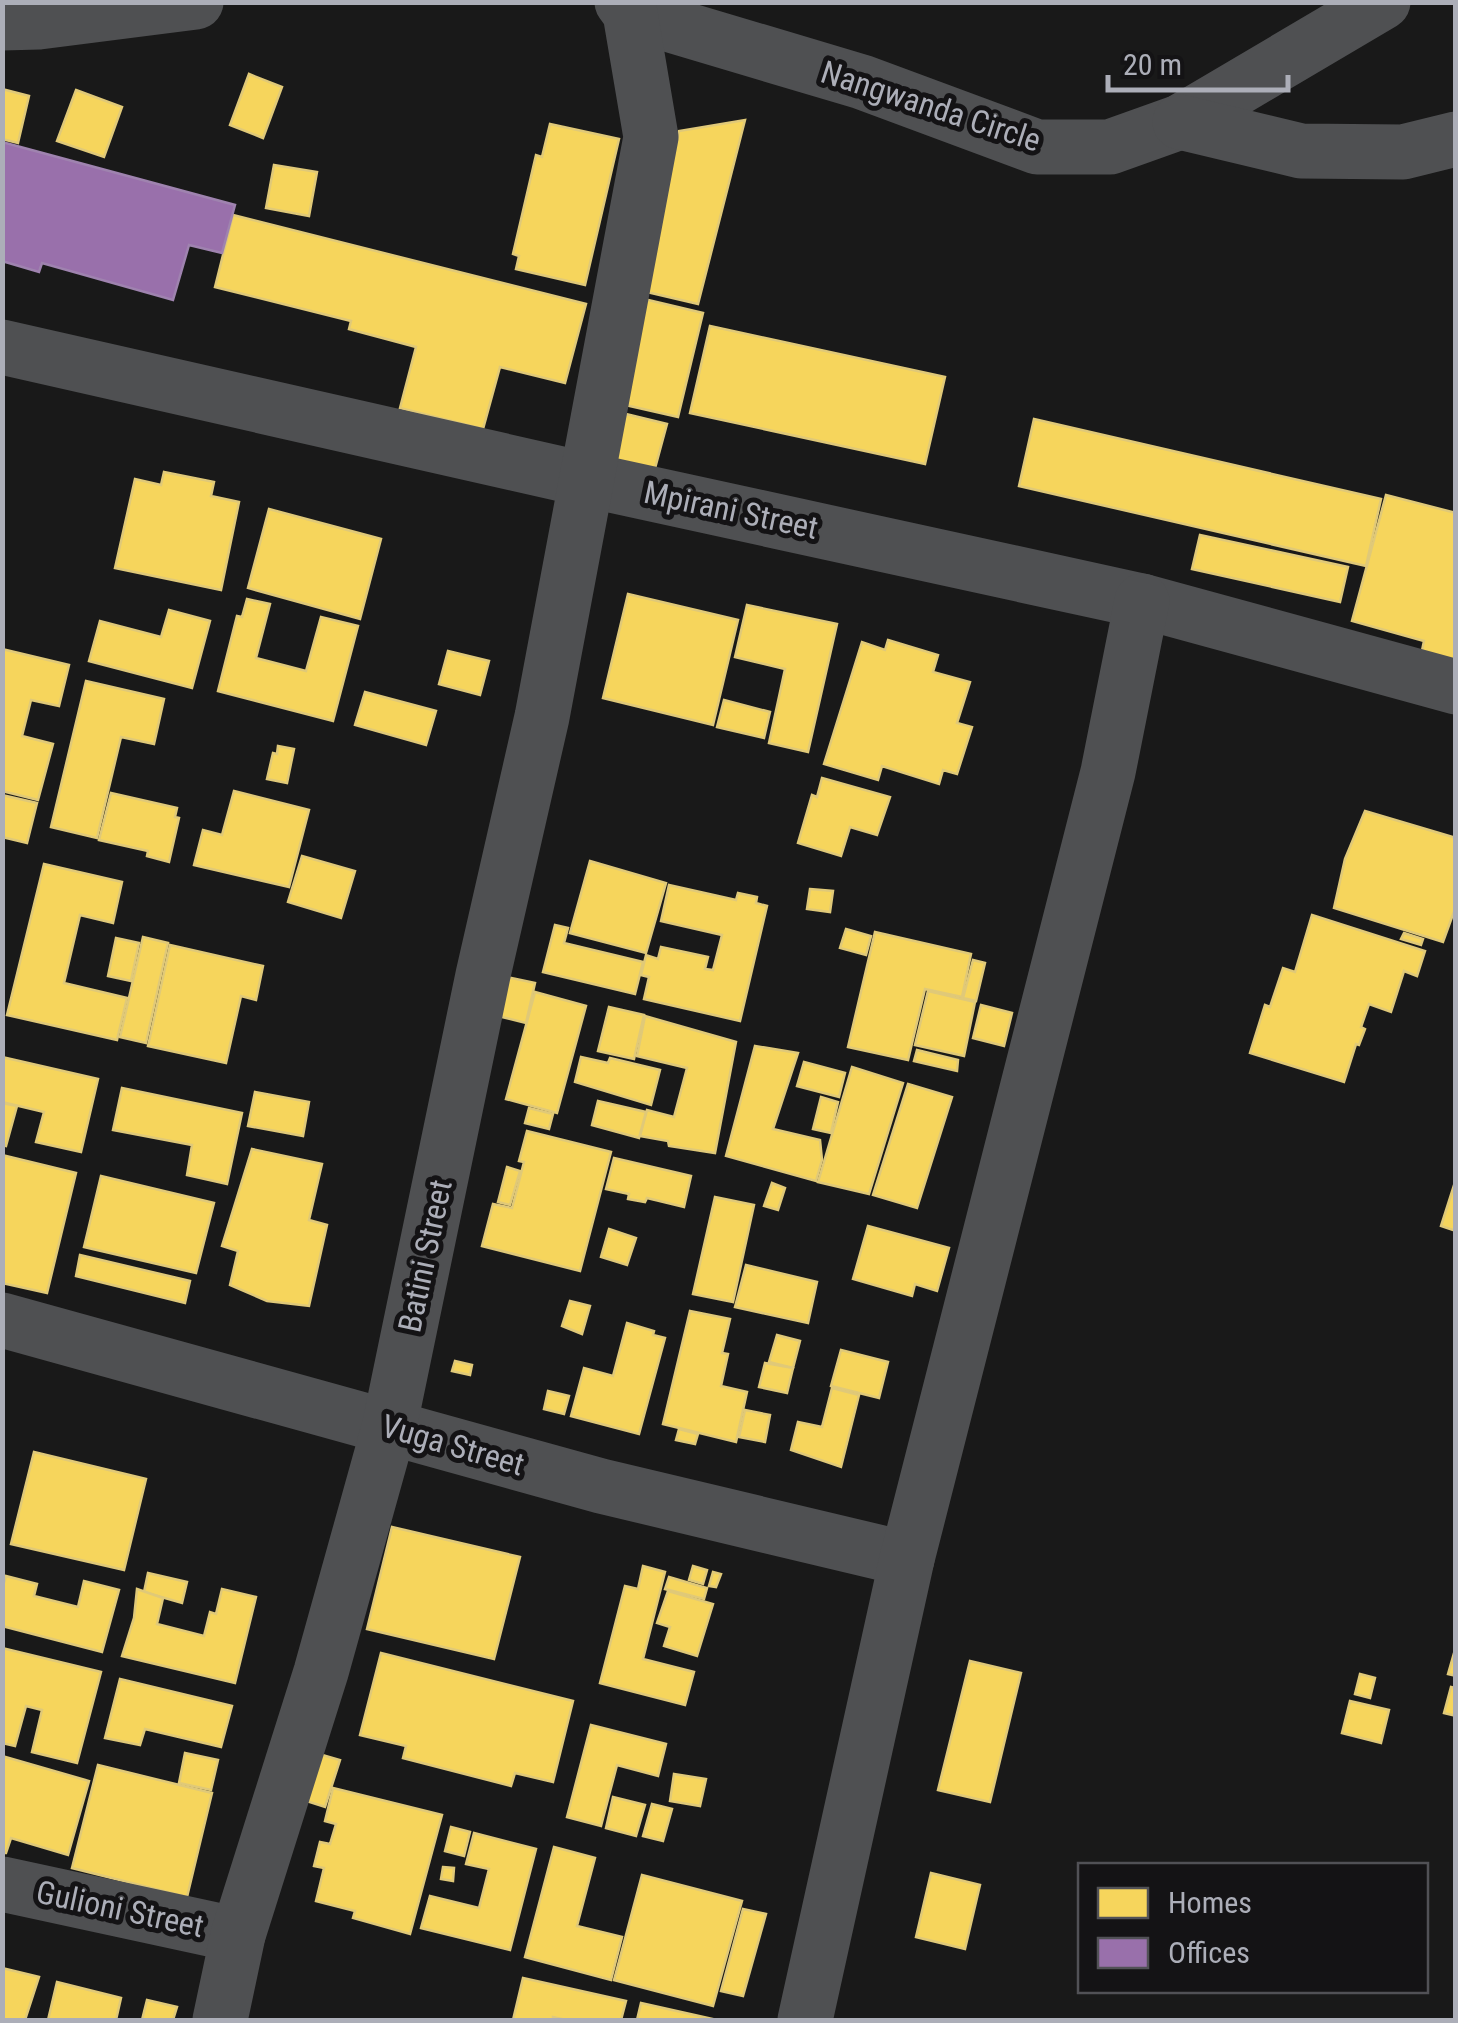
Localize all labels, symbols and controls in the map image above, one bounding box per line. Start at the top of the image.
scale bar [1108,30,1288,92]
text: 20 m [1123,47,1182,82]
street label: Nangwanda Circle [816,53,1046,159]
street label: Mpirani Street [641,473,821,547]
street label: Batini Street [390,1176,460,1336]
street label: Vuga Street [377,1407,529,1483]
legend [1078,1863,1428,1993]
street label: Gulioni Street [33,1873,207,1945]
text: Homes [1168,1885,1252,1920]
text: Offices [1168,1935,1250,1970]

